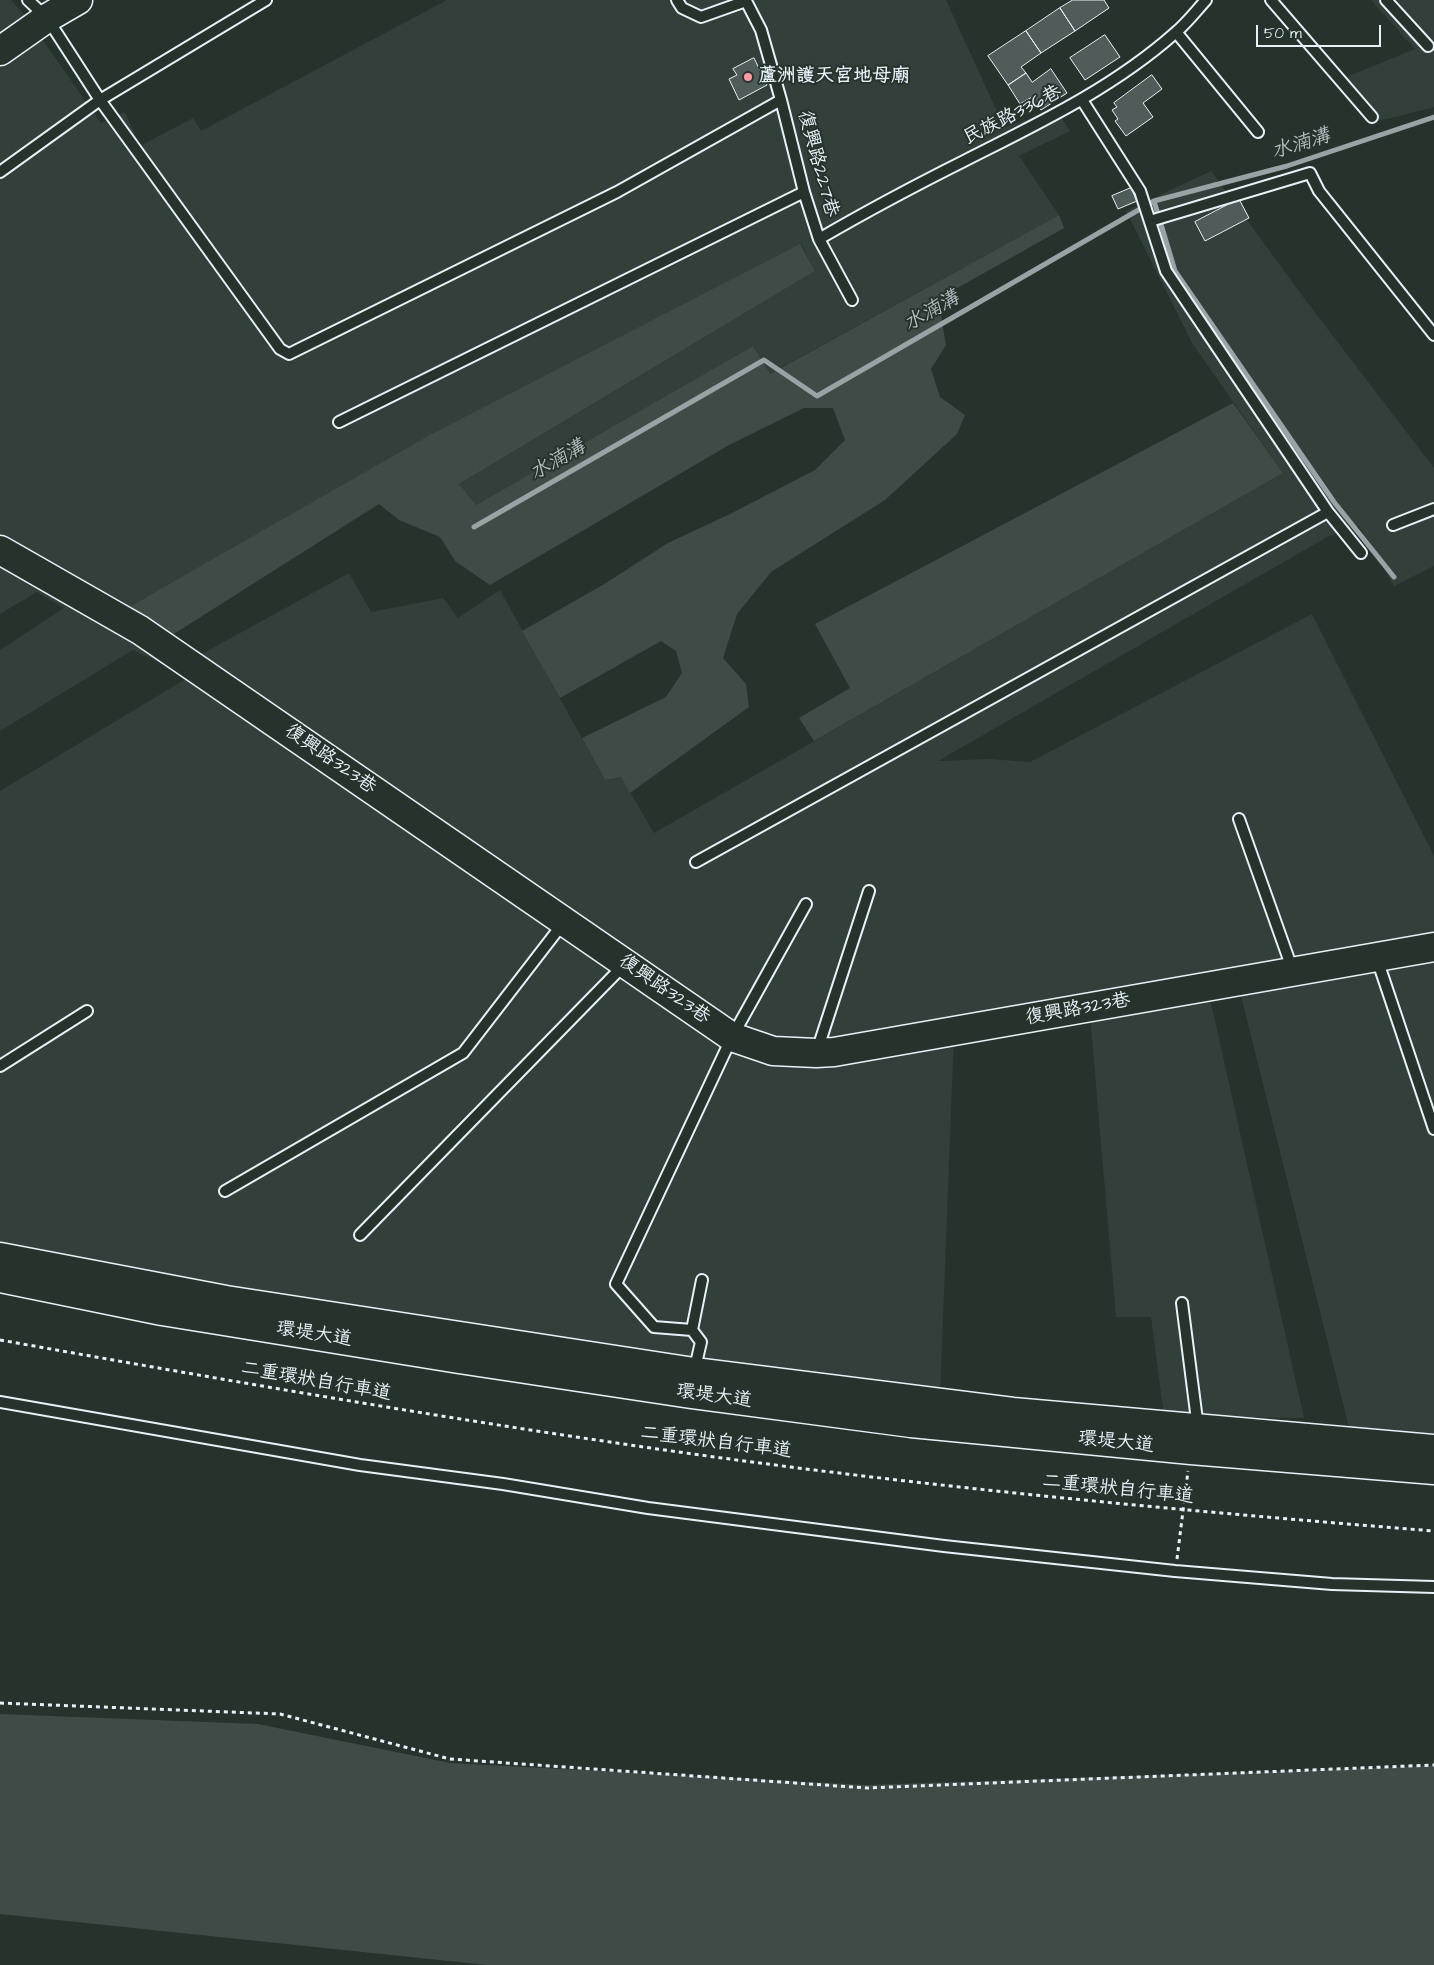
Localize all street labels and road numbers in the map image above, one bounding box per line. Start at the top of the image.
street label: 民族路336巷 [960,81,1066,151]
street label: 復興路227巷 [792,108,842,220]
street label: 復興路323巷 [280,720,380,800]
street label: 復興路323巷 [614,950,714,1030]
street label: 復興路323巷 [1024,990,1132,1030]
street label: 環堤大道 [275,1318,353,1352]
street label: 二重環狀自行車道 [239,1358,393,1406]
street label: 環堤大道 [675,1380,753,1414]
street label: 二重環狀自行車道 [639,1422,793,1464]
street label: 環堤大道 [1077,1428,1155,1458]
street label: 二重環狀自行車道 [1041,1471,1195,1509]

